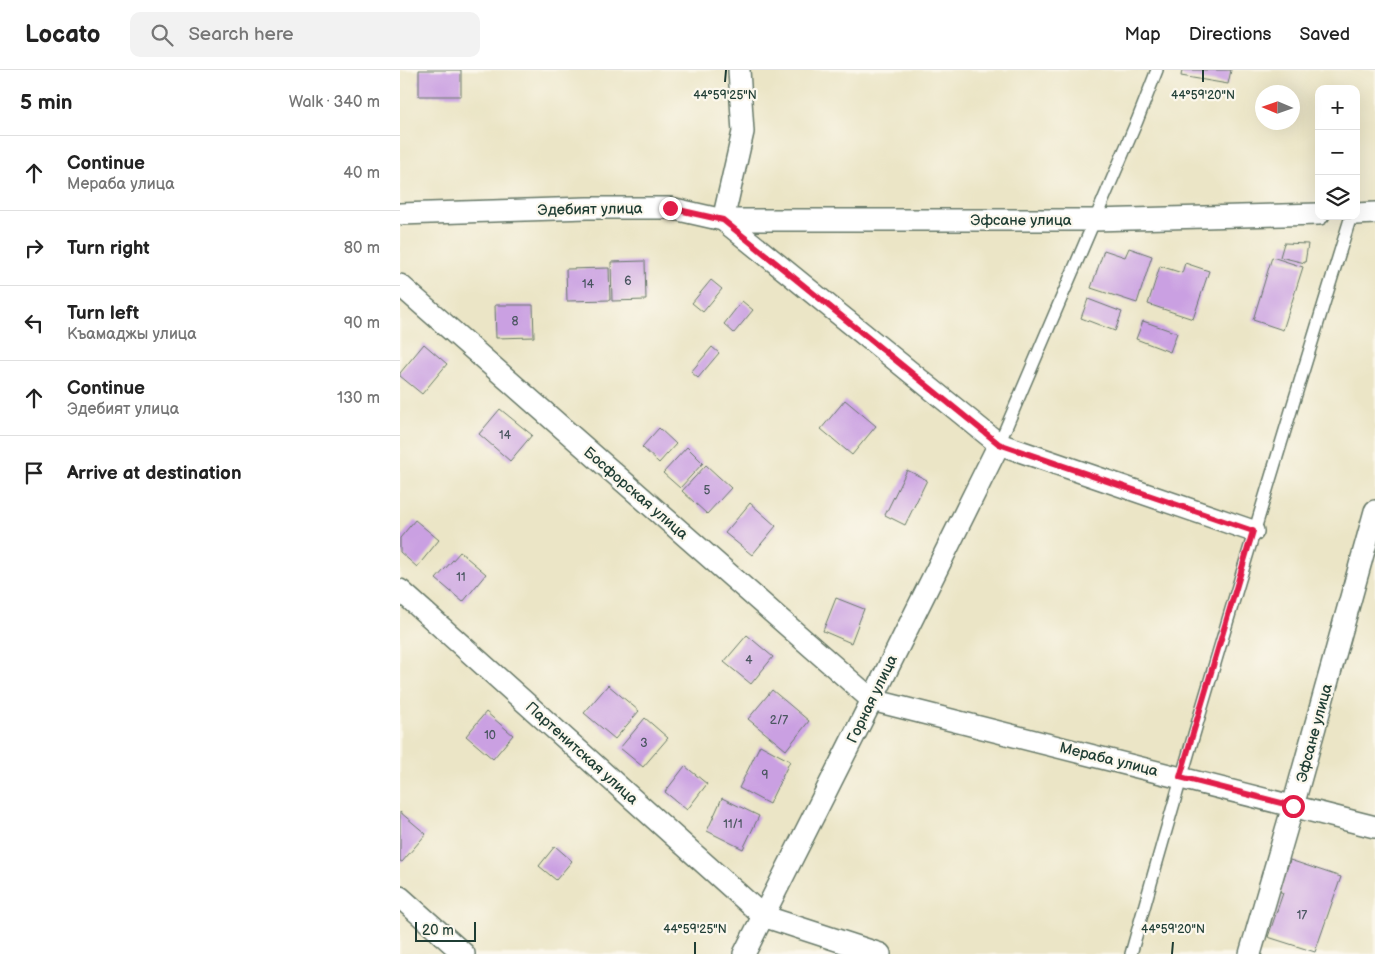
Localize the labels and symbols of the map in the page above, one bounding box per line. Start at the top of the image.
north arrow [1255,85,1300,130]
text: 44°59'25"N [693,88,757,103]
text: 44°59'20"N [1171,88,1235,103]
route end [659,197,682,220]
street label: Эдебият улица [537,199,643,220]
street label: Эфсане улица [970,211,1072,230]
house number: 6 [624,274,632,289]
house number: 14 [582,277,595,292]
house number: 8 [512,314,519,329]
house number: 14 [499,428,512,443]
street label: Босфорская улица [580,443,692,544]
house number: 5 [704,483,711,498]
house number: 11 [456,570,466,585]
street label: Горная улица [843,652,902,746]
house number: 4 [745,653,753,668]
street label: Эфсане улица [1292,682,1337,785]
street label: Партенитская улица [521,698,642,809]
house number: 2/7 [770,713,788,728]
house number: 10 [484,728,496,743]
house number: 3 [640,736,648,751]
street label: Мераба улица [1058,738,1160,781]
house number: 9 [762,768,769,783]
route start [1282,795,1305,818]
house number: 11/1 [723,817,743,832]
house number: 17 [1297,908,1307,923]
scale bar [415,919,476,942]
text: 44°59'25"N [663,922,727,937]
text: 44°59'20"N [1141,922,1205,937]

